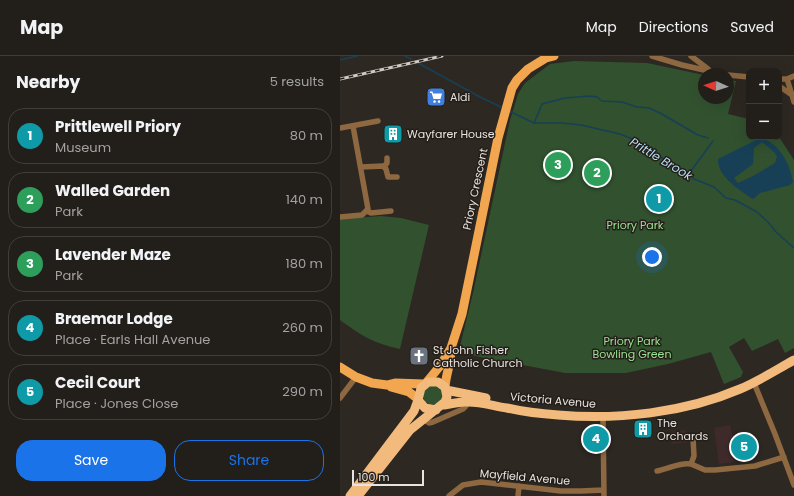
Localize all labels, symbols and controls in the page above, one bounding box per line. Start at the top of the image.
text: Map [20,14,63,41]
text: Map [586,17,617,37]
text: Directions [639,17,708,37]
text: Saved [730,17,774,37]
north arrow [698,68,734,104]
map controls [746,68,782,140]
button: + [746,68,782,104]
text: Nearby [16,70,80,94]
text: 5 results [270,72,324,91]
supermarket icon: Aldi [425,86,447,108]
place label: Aldi [450,89,471,105]
button: − [746,104,782,140]
text: Prittlewell Priory [55,116,181,137]
building icon: Wayfarer House [382,123,404,145]
text: 1 [28,126,32,145]
text: 80 m [290,126,323,145]
place label: Wayfarer House [407,126,495,142]
water label: Prittle Brook [627,133,697,184]
text: Museum [55,138,111,157]
street label: Priory Crescent [459,147,491,231]
pin: 3 [545,150,571,180]
pin: 2 [584,158,610,188]
text: Walled Garden [55,180,170,201]
pin: 1 [646,184,672,214]
text: 2 [26,190,34,209]
text: 140 m [286,190,323,209]
text: Park [55,202,83,221]
park label: Priory Park [606,217,664,233]
text: Lavender Maze [55,244,171,265]
your location [642,247,662,267]
text: 3 [26,254,34,273]
text: 180 m [286,254,323,273]
text: Park [55,266,83,285]
text: Braemar Lodge [55,308,173,329]
text: 4 [26,318,34,337]
text: 260 m [282,318,323,337]
text: Place · Earls Hall Avenue [55,330,210,349]
park label: Priory Park Bowling Green [593,333,671,362]
place label: St John Fisher Catholic Church [433,342,522,371]
church icon: St John Fisher Catholic Church [408,345,430,367]
text: Cecil Court [55,372,140,393]
text: 5 [26,382,34,401]
text: 290 m [282,382,323,401]
street label: Victoria Avenue [509,388,597,412]
text: Place · Jones Close [55,394,178,413]
place label: The Orchards [657,415,708,444]
building icon: The Orchards [632,418,654,440]
pin: 4 [583,424,609,454]
pin: 5 [731,432,757,462]
button: Save [16,440,166,481]
button: Share [174,440,324,481]
street label: Mayfield Avenue [479,465,571,489]
scale bar [352,468,424,487]
text: 100 m [358,469,390,485]

